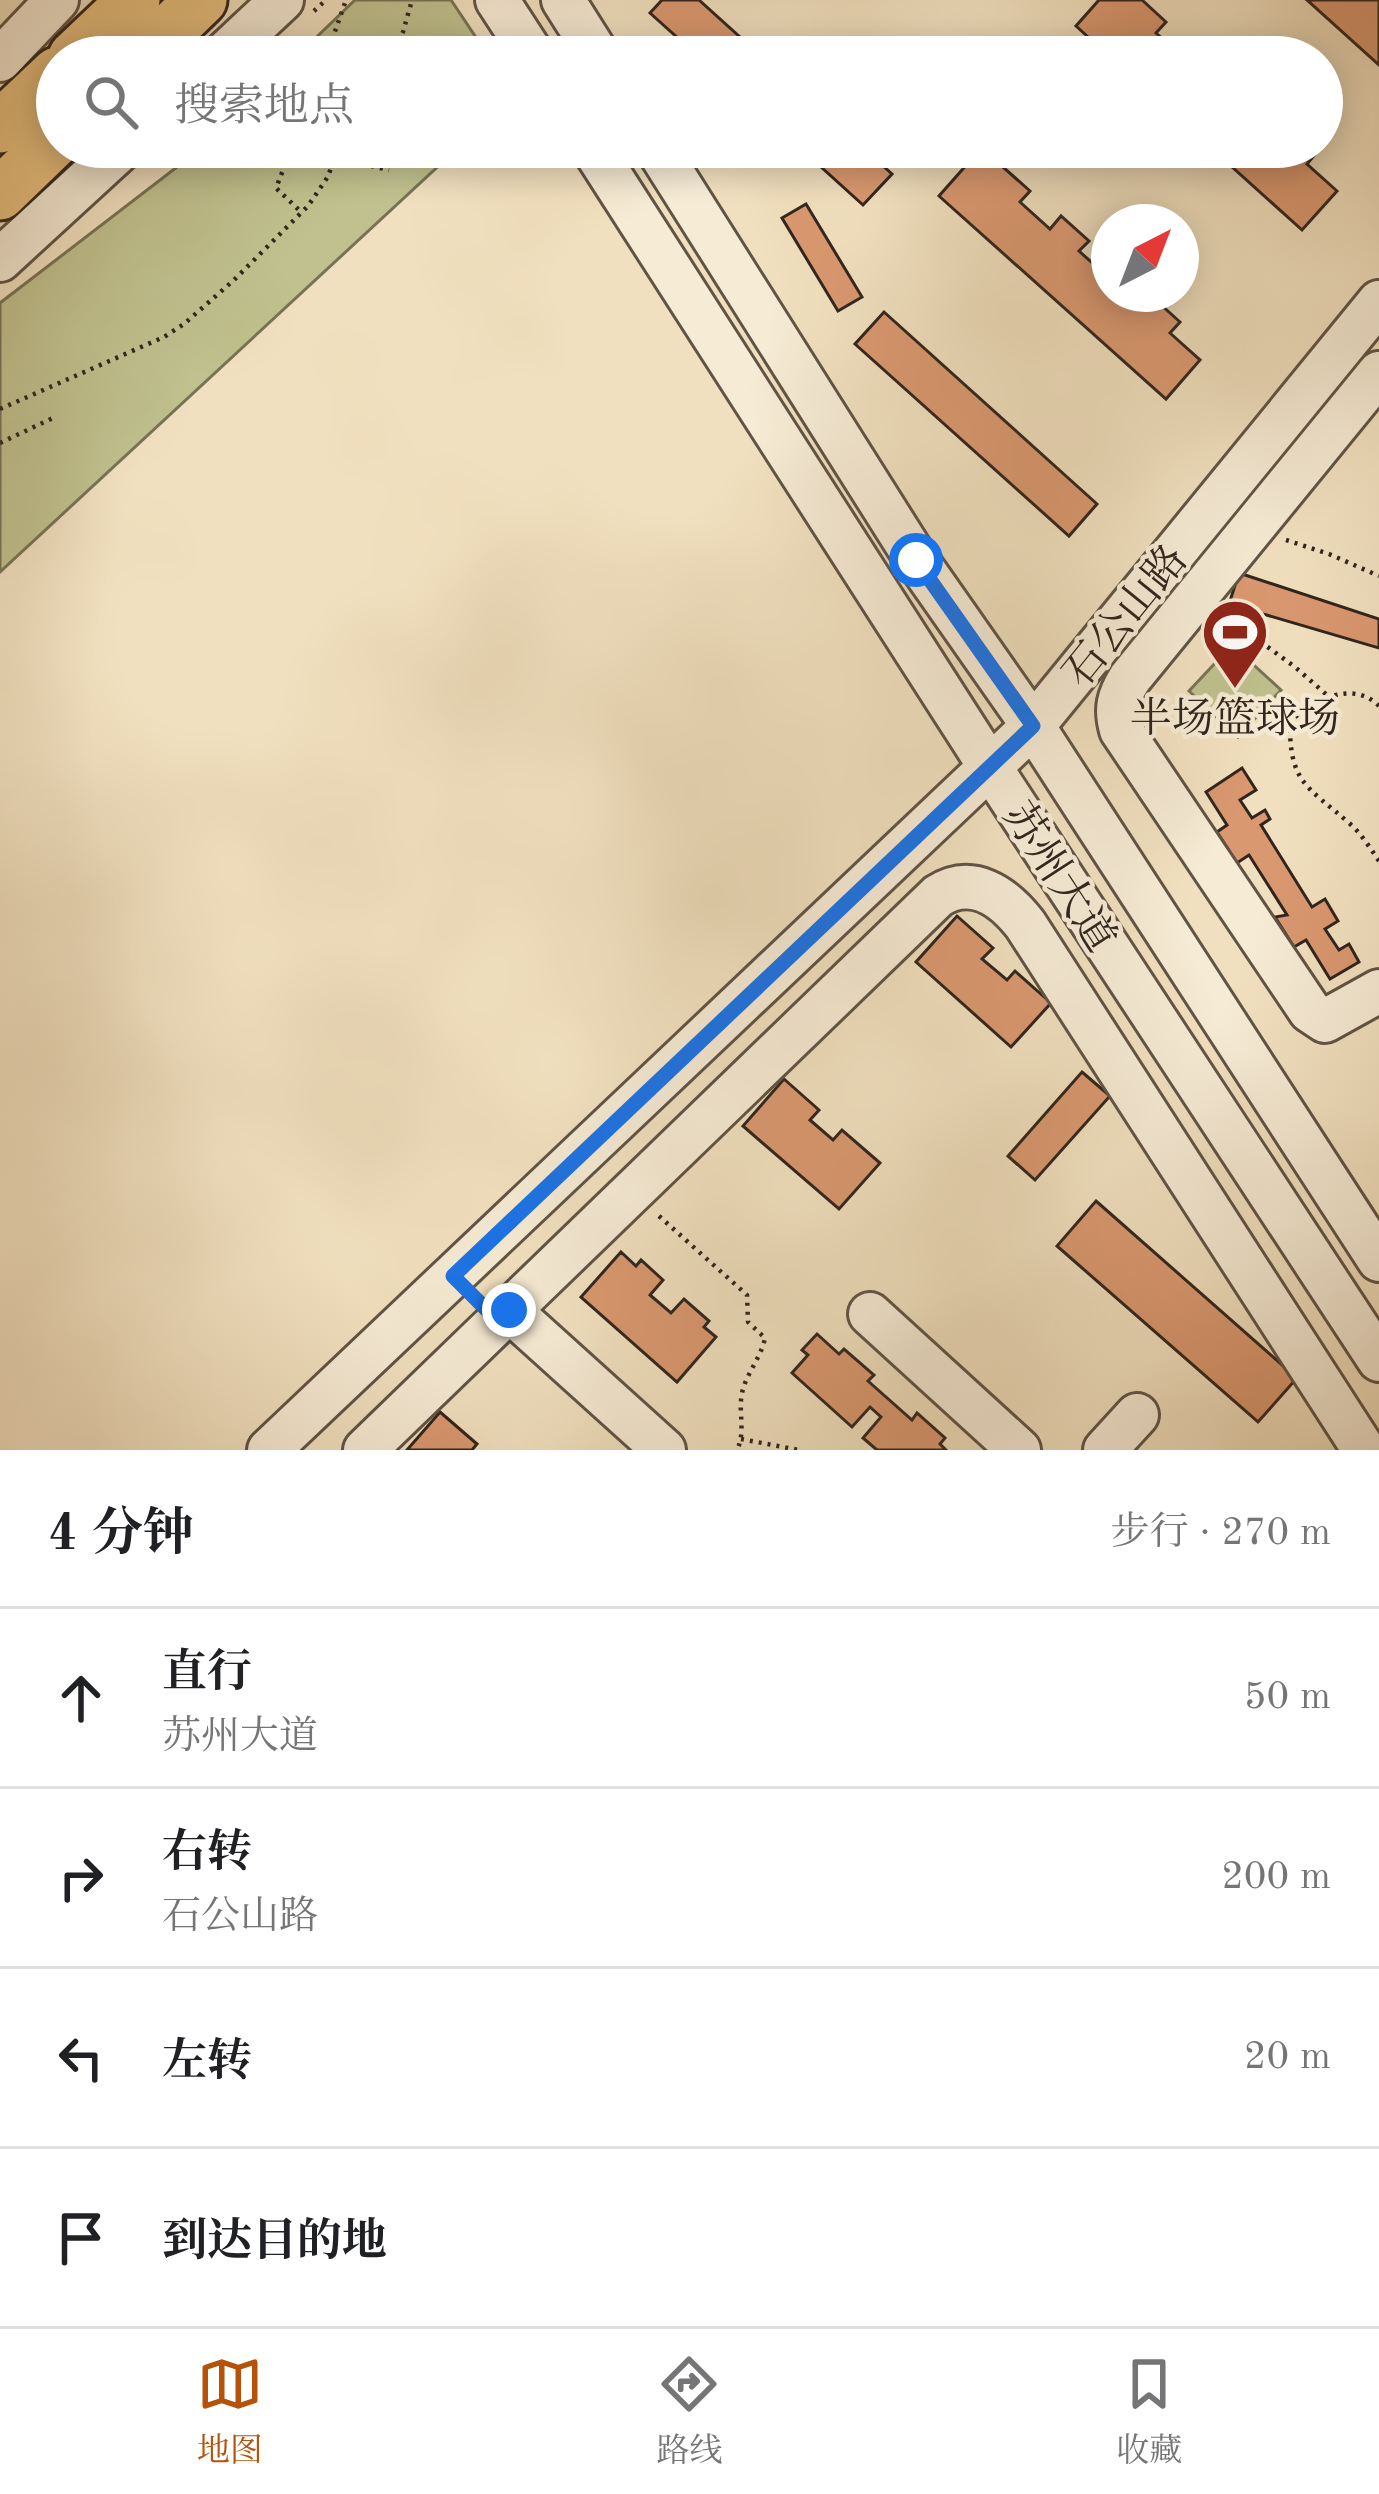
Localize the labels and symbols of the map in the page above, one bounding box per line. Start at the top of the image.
north arrow [1091,204,1199,312]
route start [889,533,943,587]
street label: 石公山路 [1055,536,1196,696]
sports icon: 半场篮球场 [1200,597,1270,691]
place label: 半场篮球场 [1130,696,1340,742]
street label: 苏州大道 [994,794,1124,960]
route end [482,1283,536,1337]

